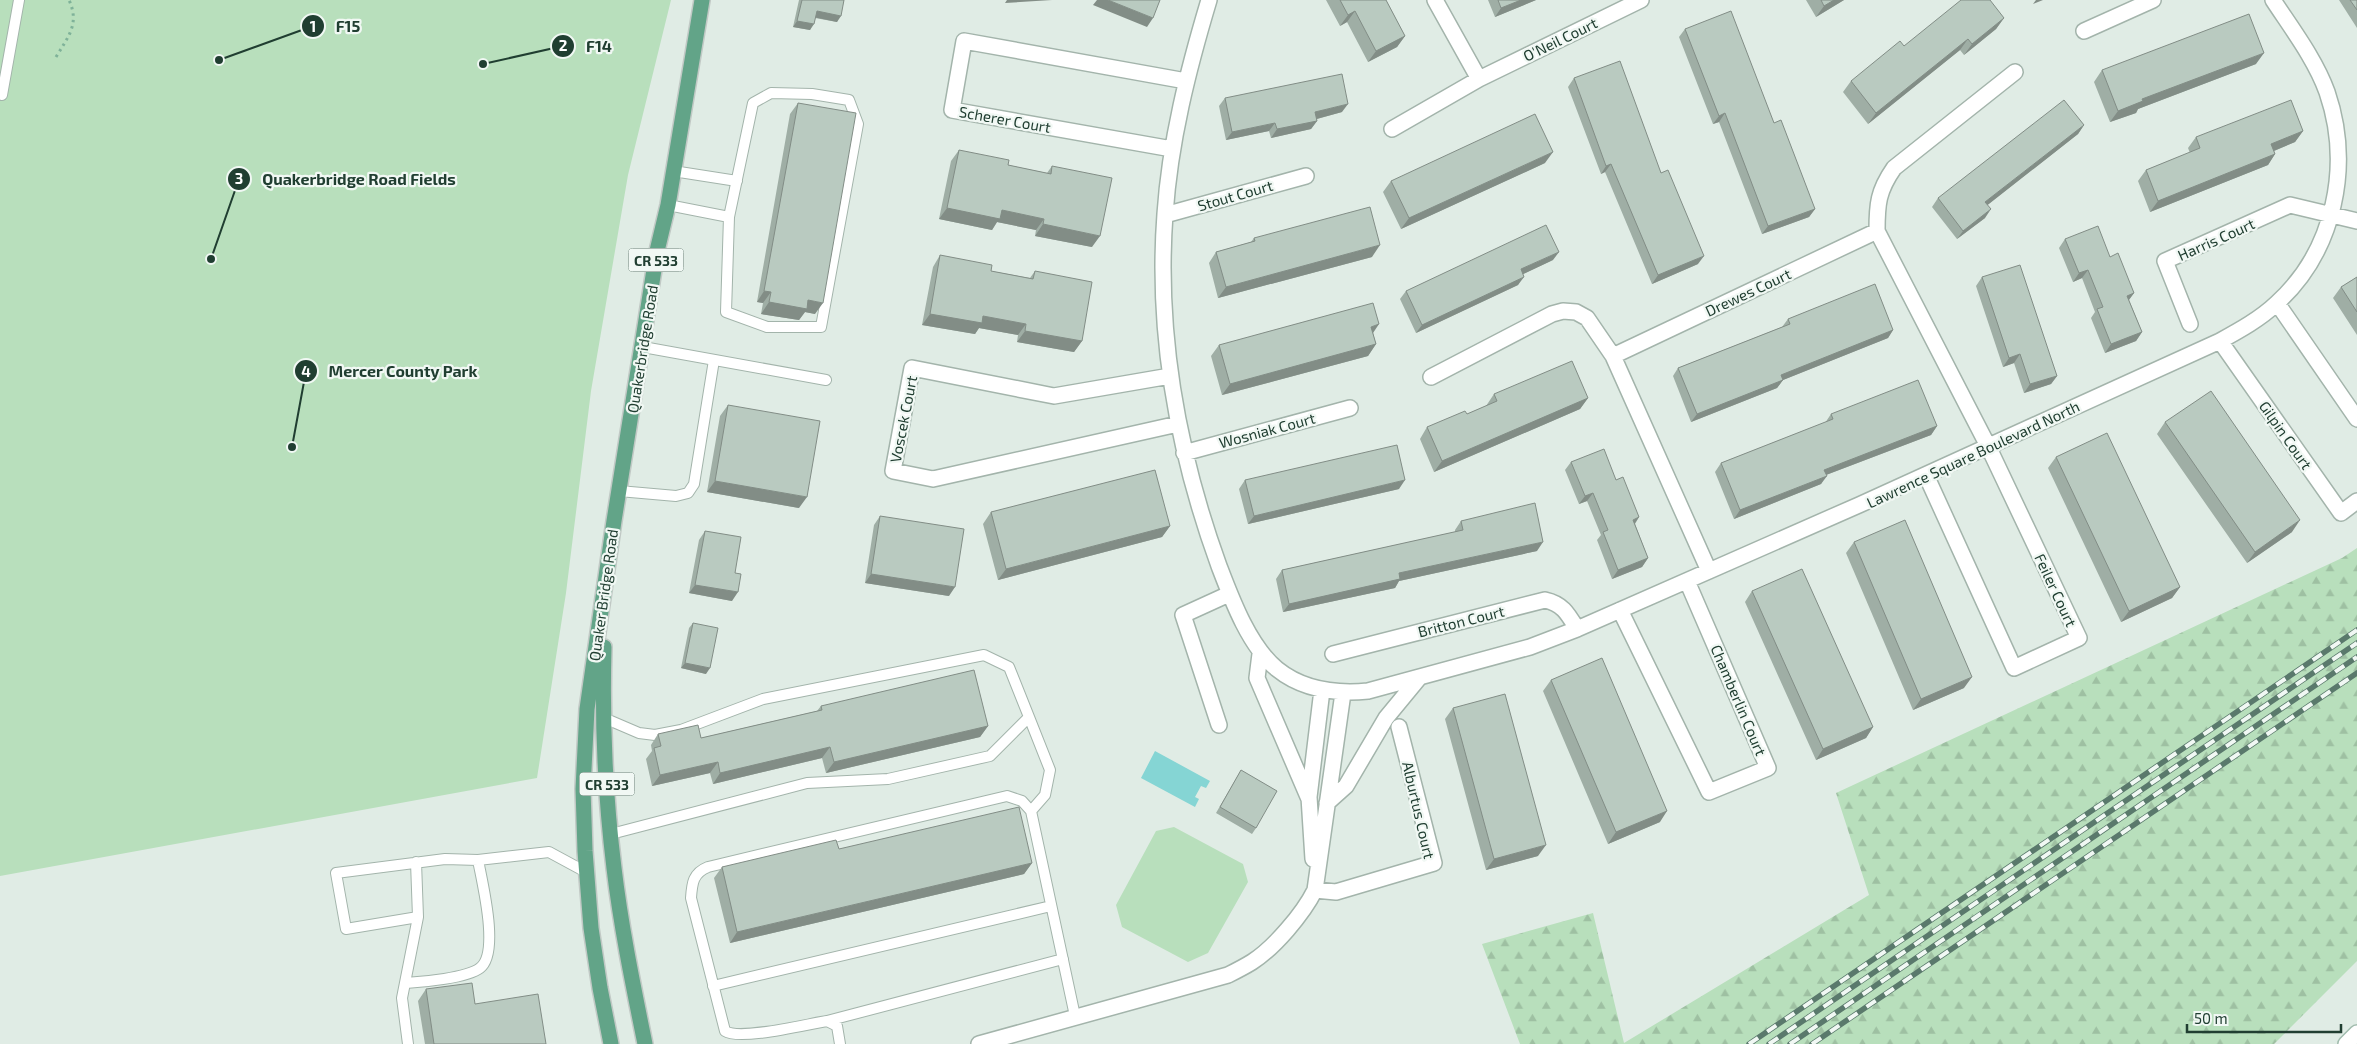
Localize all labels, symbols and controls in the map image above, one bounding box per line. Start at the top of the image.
callout: F15 [300,11,370,42]
street label: O'Neil Court [1520,13,1600,65]
text: F15 [336,16,360,35]
text: 1 [310,17,316,35]
callout: F14 [551,31,622,62]
text: 2 [559,36,568,54]
text: F14 [586,36,612,55]
street label: Scherer Court [958,102,1053,136]
callout: Quakerbridge Road Fields [227,164,465,195]
text: 3 [235,169,243,187]
text: Quakerbridge Road Fields [262,169,456,189]
street label: Stout Court [1195,176,1275,214]
street label: Harris Court [2175,214,2258,264]
road number: CR 533 [628,248,684,272]
street label: Drewes Court [1702,264,1794,320]
street label: Quakerbridge Road [623,284,662,414]
callout: Mercer County Park [293,356,487,387]
text: Mercer County Park [329,361,477,381]
text: 4 [301,362,311,380]
street label: Voscek Court [886,374,920,464]
street label: Lawrence Square Boulevard North [1864,397,2082,511]
street label: Gilpin Court [2256,397,2316,473]
street label: Wosniak Court [1217,408,1317,451]
street label: Quaker Bridge Road [585,528,622,662]
street label: Feiler Court [2031,551,2081,630]
street label: Britton Court [1416,602,1506,640]
street label: Chamberlin Court [1707,642,1771,758]
street label: Alburtus Court [1399,760,1439,861]
road number: CR 533 [580,772,634,796]
scale bar [2187,1002,2341,1034]
text: 50 m [2194,1009,2228,1027]

